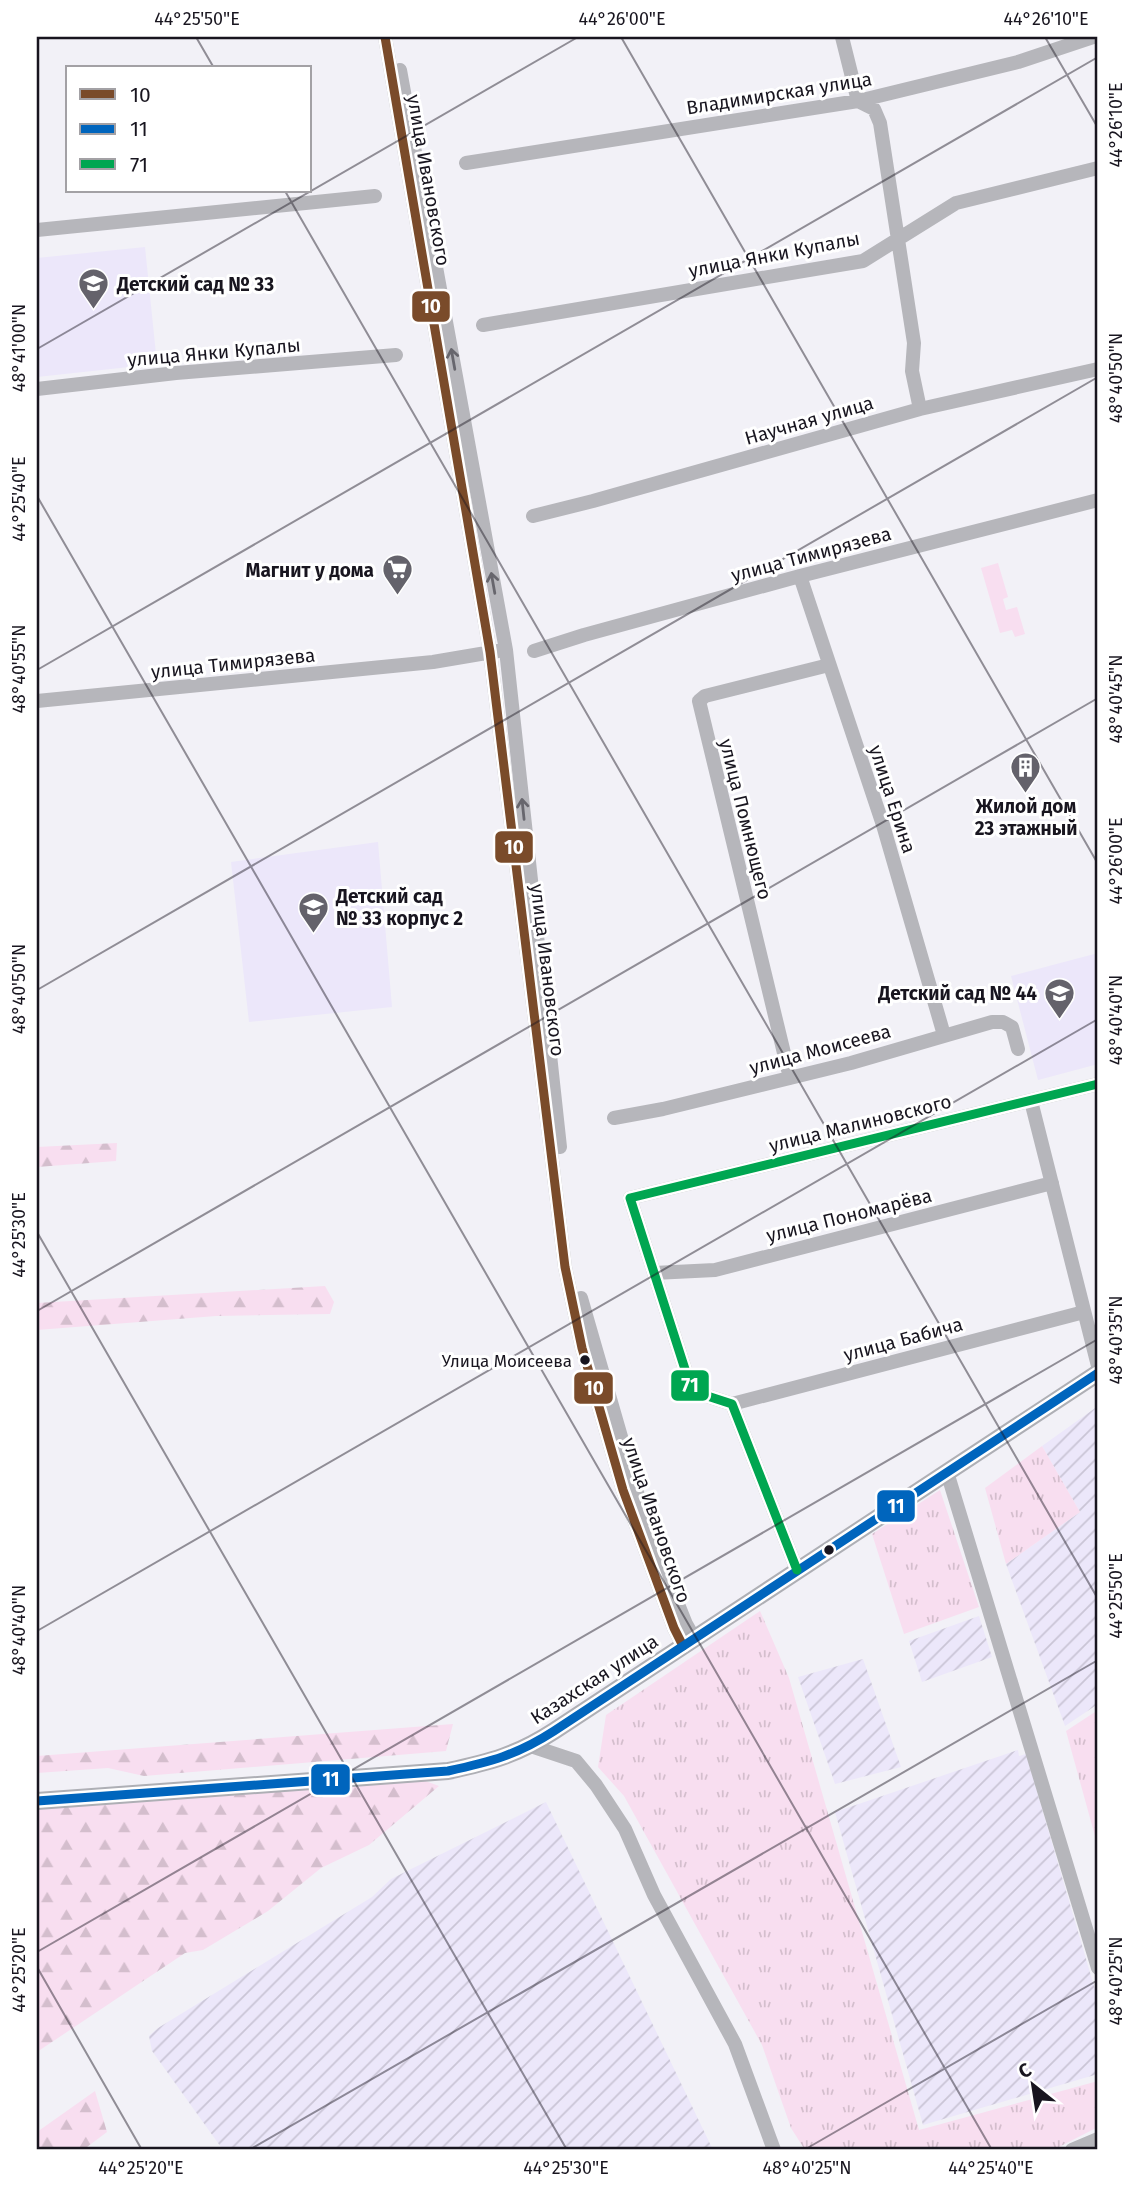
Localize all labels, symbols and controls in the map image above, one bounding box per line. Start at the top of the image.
text: 44°25'50"E [154,8,240,30]
text: 44°26'00"E [578,8,666,30]
text: 44°26'10"E [1003,8,1089,30]
legend [66,66,312,192]
street label: Владимирская улица [685,67,874,120]
text: 10 [130,82,151,108]
text: 44°26'10"E [1105,82,1127,168]
street label: улица Ивановского [402,93,455,267]
text: 11 [130,116,148,142]
text: 71 [130,152,148,178]
street label: улица Янки Купалы [687,227,862,282]
school or university icon: Детский сад № 33 [77,267,111,311]
place label: Детский сад № 33 [116,273,274,296]
line badge: 10 [411,290,451,323]
text: 10 [421,295,441,318]
text: 48°41'00"N [8,304,30,392]
street label: улица Янки Купалы [126,333,302,372]
text: 48°40'50"N [1105,333,1127,423]
one-way arrow [446,349,459,371]
street label: Научная улица [742,391,876,450]
text: 44°25'40"E [8,456,30,542]
street label: улица Тимирязева [728,522,894,587]
supermarket icon: Магнит у дома [380,553,414,597]
place label: Магнит у дома [246,559,374,582]
one-way arrow [486,572,500,595]
text: 48°40'55"N [8,624,30,714]
street label: улица Тимирязева [150,643,316,684]
text: 48°40'45"N [1105,655,1127,743]
street label: улица Помнющего [714,736,777,902]
street label: улица Ерина [864,742,921,856]
building icon: Жилой дом 23 этажный [1009,750,1043,794]
place label: Жилой дом 23 этажный [975,795,1077,840]
one-way arrow [516,798,529,821]
text: 44°26'00"E [1105,817,1127,905]
line badge: 10 [494,830,534,864]
text: 10 [504,836,524,859]
street label: улица Ивановского [526,883,569,1058]
place label: Детский сад № 33 корпус 2 [335,885,463,930]
school or university icon: Детский сад № 33 корпус 2 [296,890,330,934]
text: 48°40'50"N [8,944,30,1034]
text: 48°40'40"N [1105,975,1127,1065]
school or university icon: Детский сад № 44 [1043,976,1077,1020]
place label: Детский сад № 44 [877,982,1037,1005]
street label: улица Моисеева [747,1020,893,1079]
street label: улица Малиновского [767,1090,954,1157]
street label: улица Пономарёва [764,1184,934,1247]
text: 44°25'30"E [8,1192,30,1278]
text: 48°40'35"N [1105,1295,1127,1385]
street label: улица Бабича [841,1313,965,1366]
place label: Улица Моисеева [442,1351,572,1372]
marker: Улица Моисеева [578,1353,592,1367]
line badge: 71 [670,1369,710,1402]
line badge: 10 [573,1371,614,1405]
text: 71 [681,1374,699,1397]
text: 10 [584,1377,604,1400]
street label: улица Ивановского [617,1434,696,1606]
line badge: 11 [876,1489,916,1523]
text: 11 [887,1495,905,1518]
unlabelled marker [822,1543,836,1557]
text: 44°25'50"E [1105,1553,1127,1639]
text: 48°40'40"N [8,1585,30,1675]
street label: Казахская улица [526,1630,662,1729]
line badge: 11 [310,1763,351,1796]
text: 11 [322,1768,340,1791]
text: 44°25'20"E [8,1927,30,2013]
text: 48°40'25"N [1105,1936,1127,2026]
north arrow [998,2050,1068,2120]
text: С [1014,2058,1035,2083]
text: 44°25'20"E [98,2157,184,2179]
text: 44°25'30"E [523,2157,609,2179]
text: 48°40'25"N [762,2157,852,2179]
text: 44°25'40"E [948,2157,1034,2179]

